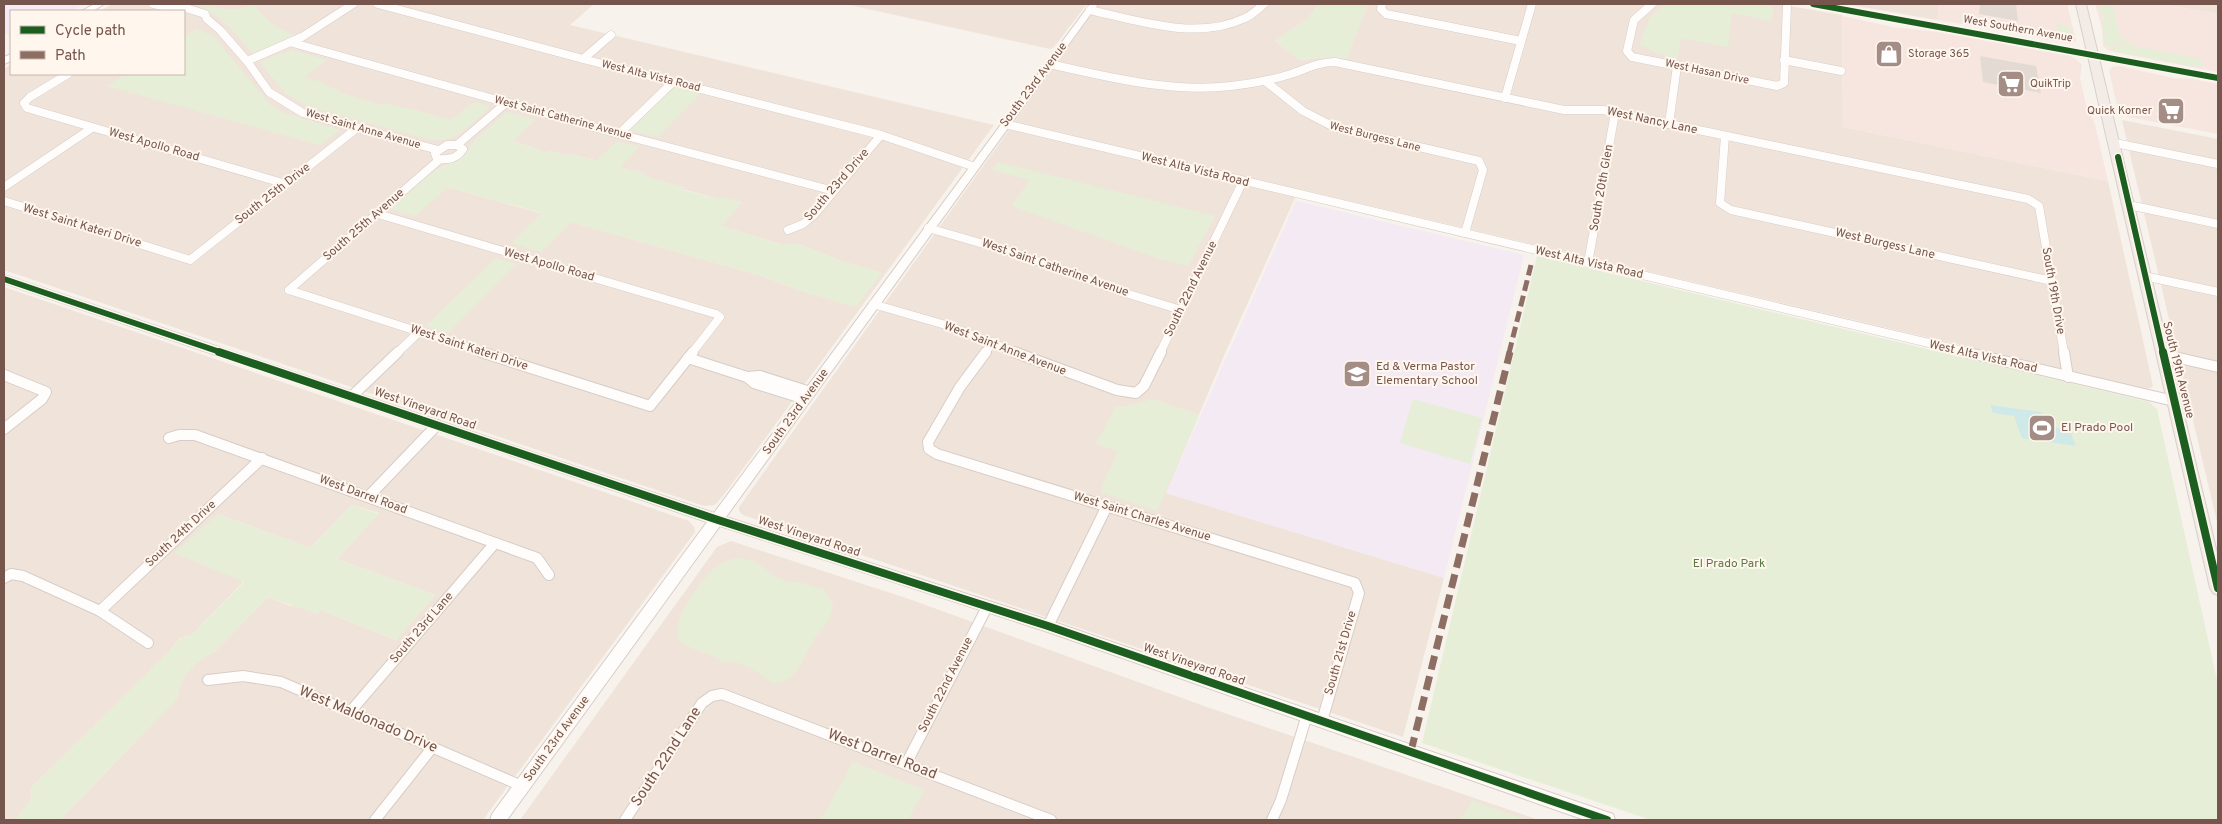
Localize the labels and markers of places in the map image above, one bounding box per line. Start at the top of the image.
shop icon: Storage 365 [1874,39,1904,69]
place label: Storage 365 [1908,47,1969,61]
supermarket icon: QuikTrip [1996,69,2026,99]
place label: QuikTrip [2030,77,2071,91]
supermarket icon: Quick Korner [2156,96,2186,126]
place label: Quick Korner [2087,104,2153,118]
school or university icon: Ed & Verma Pastor Elementary School [1342,359,1372,389]
place label: Ed & Verma Pastor Elementary School [1376,359,1478,389]
sports icon: El Prado Pool [2027,413,2057,443]
place label: El Prado Pool [2061,420,2133,436]

